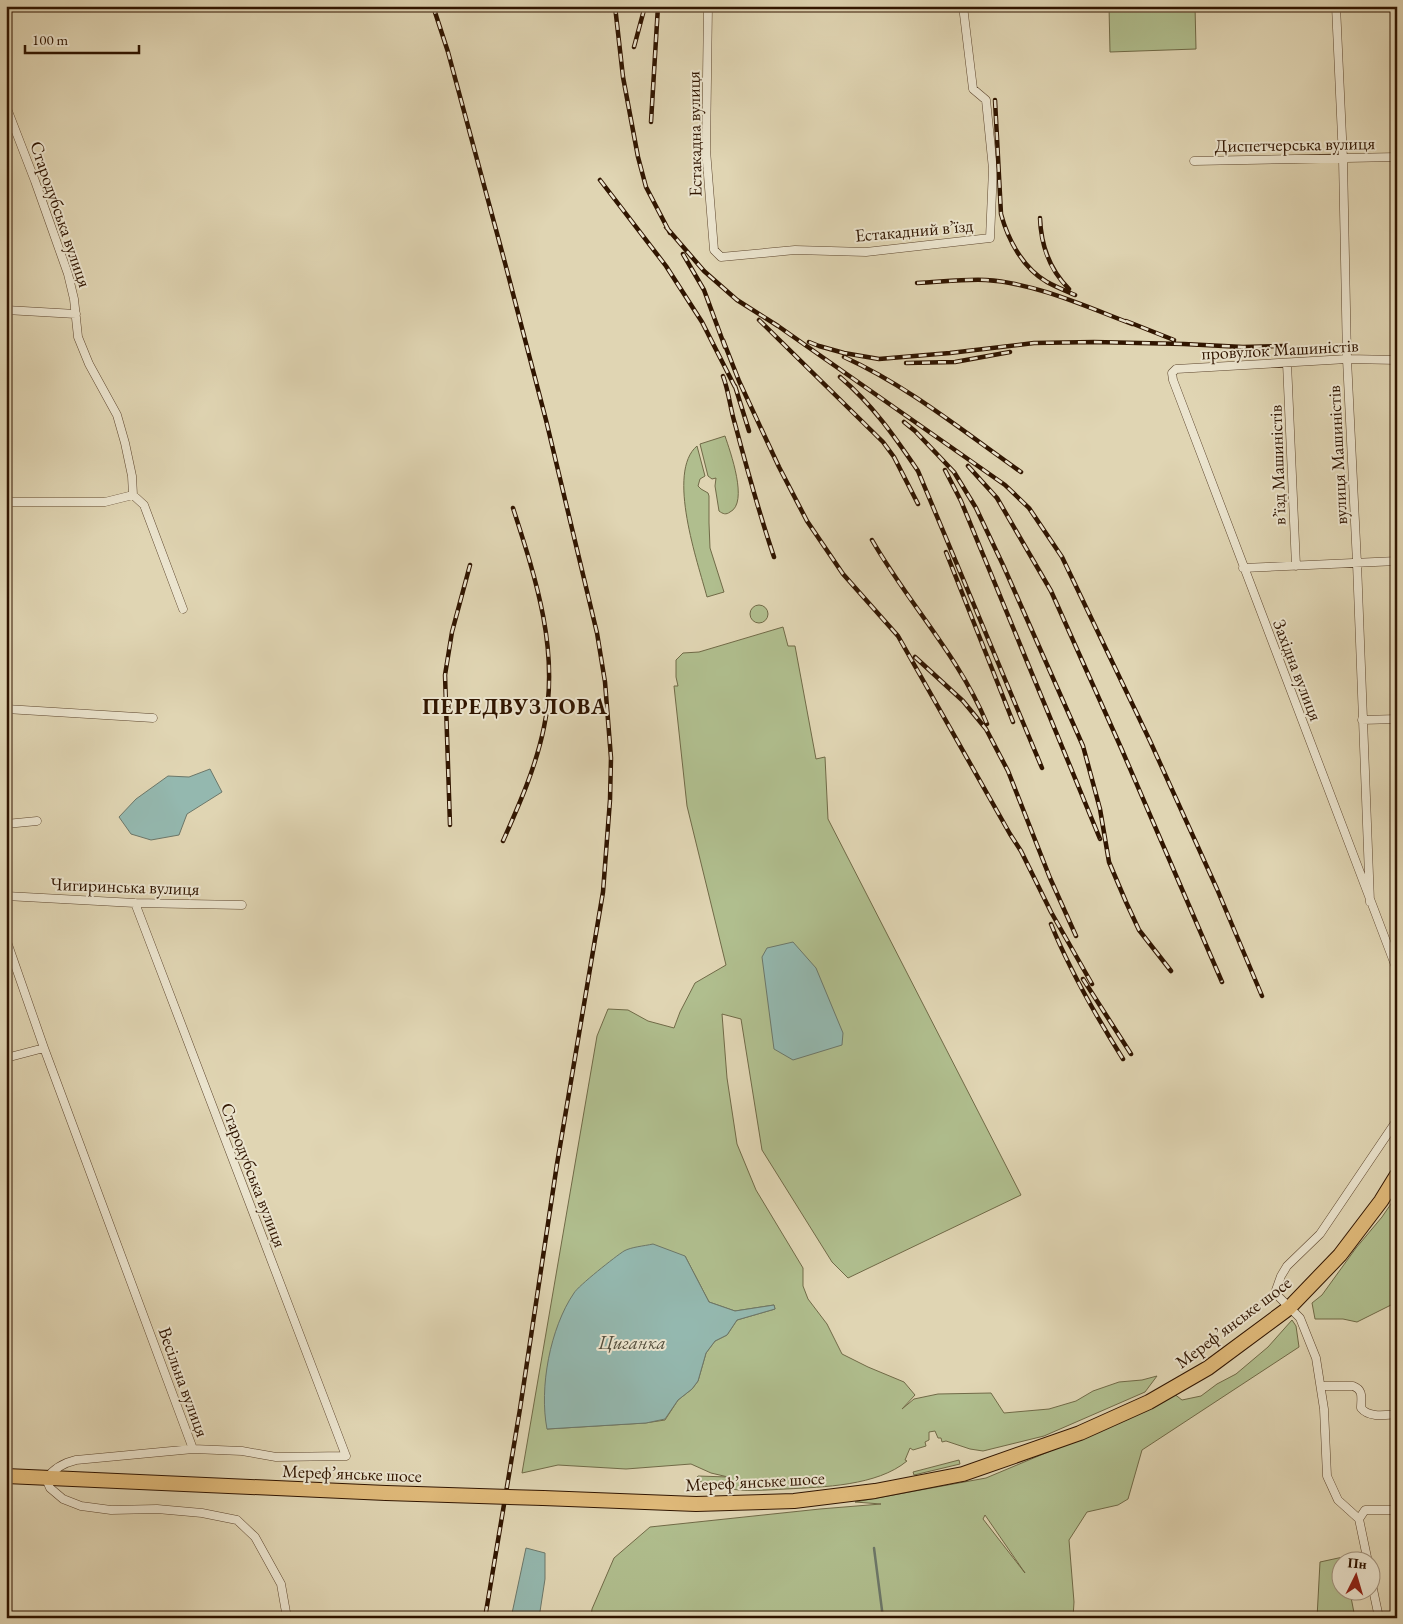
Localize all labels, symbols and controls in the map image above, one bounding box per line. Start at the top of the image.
scale bar [25,22,139,54]
text: 100 m [32,30,69,49]
street label: Естакадна вулиця [681,71,707,197]
street label: Диспетчерська вулиця [1215,131,1375,157]
street label: Стародубська вулиця [25,138,97,290]
street label: Естакадний в’їзд [854,213,974,247]
street label: провулок Машиністів [1201,333,1360,365]
street label: вулиця Машиністів [1322,384,1352,525]
street label: в’їзд Машиністів [1263,404,1291,526]
street label: Західна вулиця [1268,616,1328,724]
district label: ПЕРЕДВУЗЛОВА [422,692,608,721]
street label: Чигиринська вулиця [50,872,200,900]
street label: Стародубська вулиця [216,1099,292,1251]
street label: Мереф’янське шосе [1170,1271,1296,1373]
street label: Весільна вулиця [153,1324,215,1440]
water label: Циганка [597,1330,666,1355]
street label: Мереф’янське шосе [282,1459,422,1487]
street label: Мереф’янське шосе [685,1466,825,1496]
north arrow [1330,1552,1380,1602]
text: Пн [1347,1553,1367,1573]

